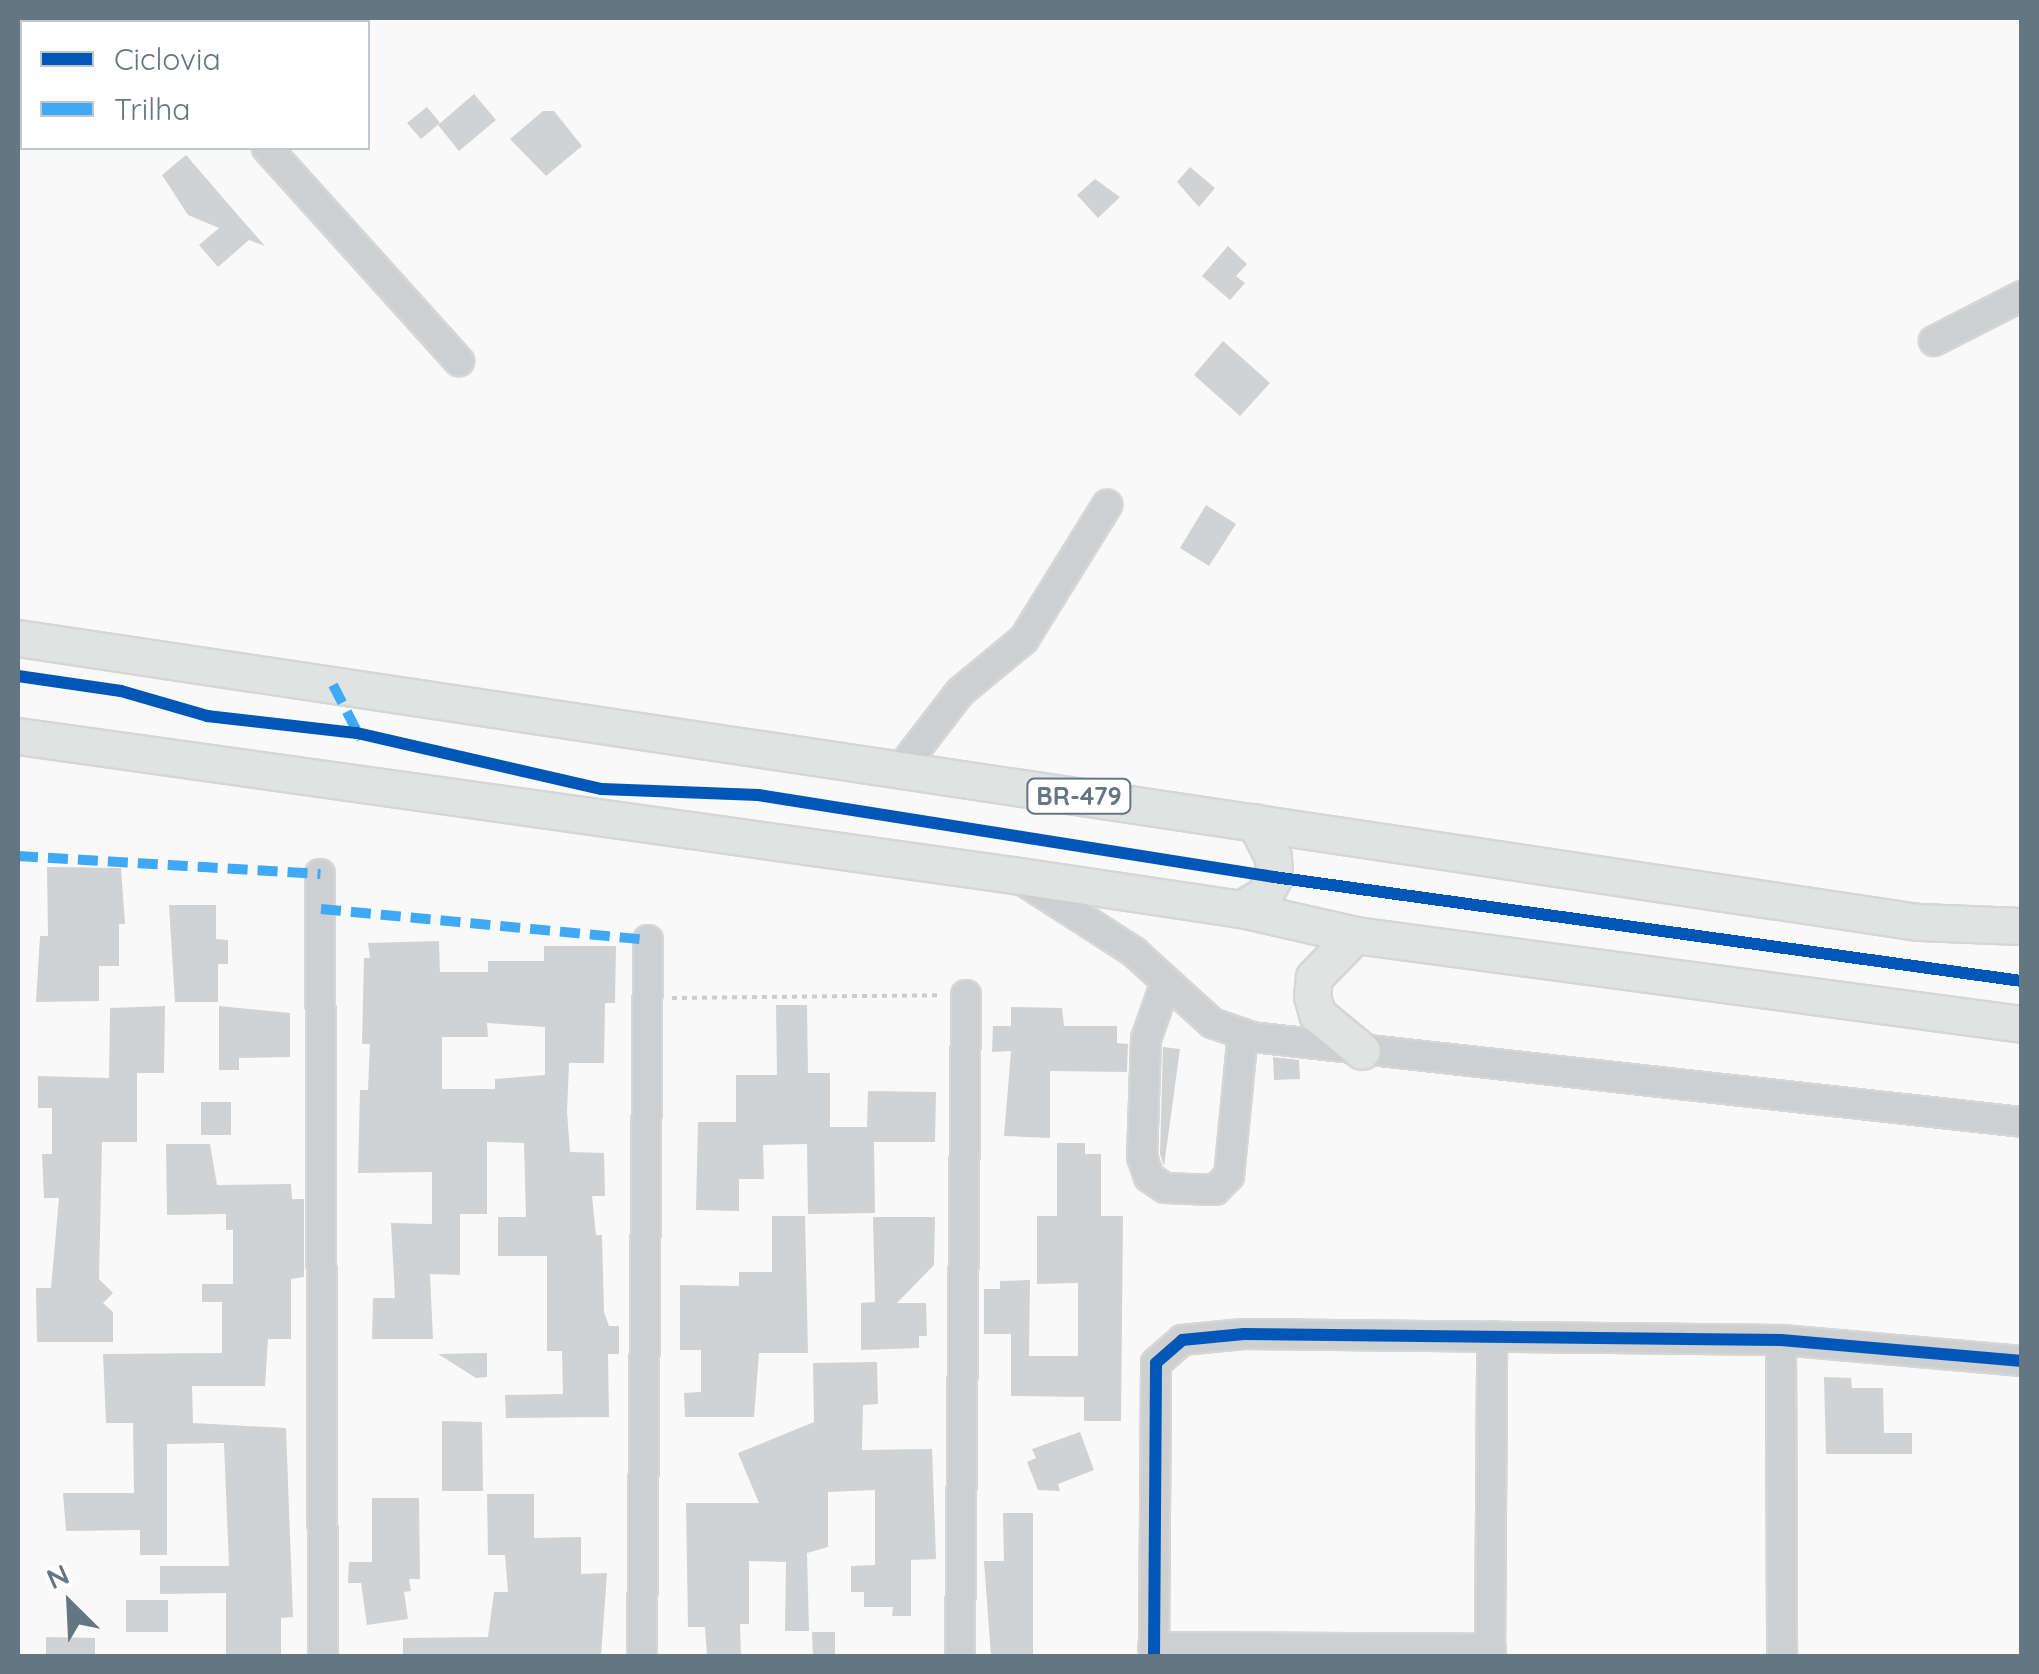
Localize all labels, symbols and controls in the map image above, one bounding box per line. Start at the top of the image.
legend [20,20,370,150]
text: Ciclovia [114,40,221,78]
text: Trilha [114,90,190,128]
road number: BR-479 [1024,776,1134,816]
north arrow [20,1554,120,1654]
text: N [41,1556,74,1596]

